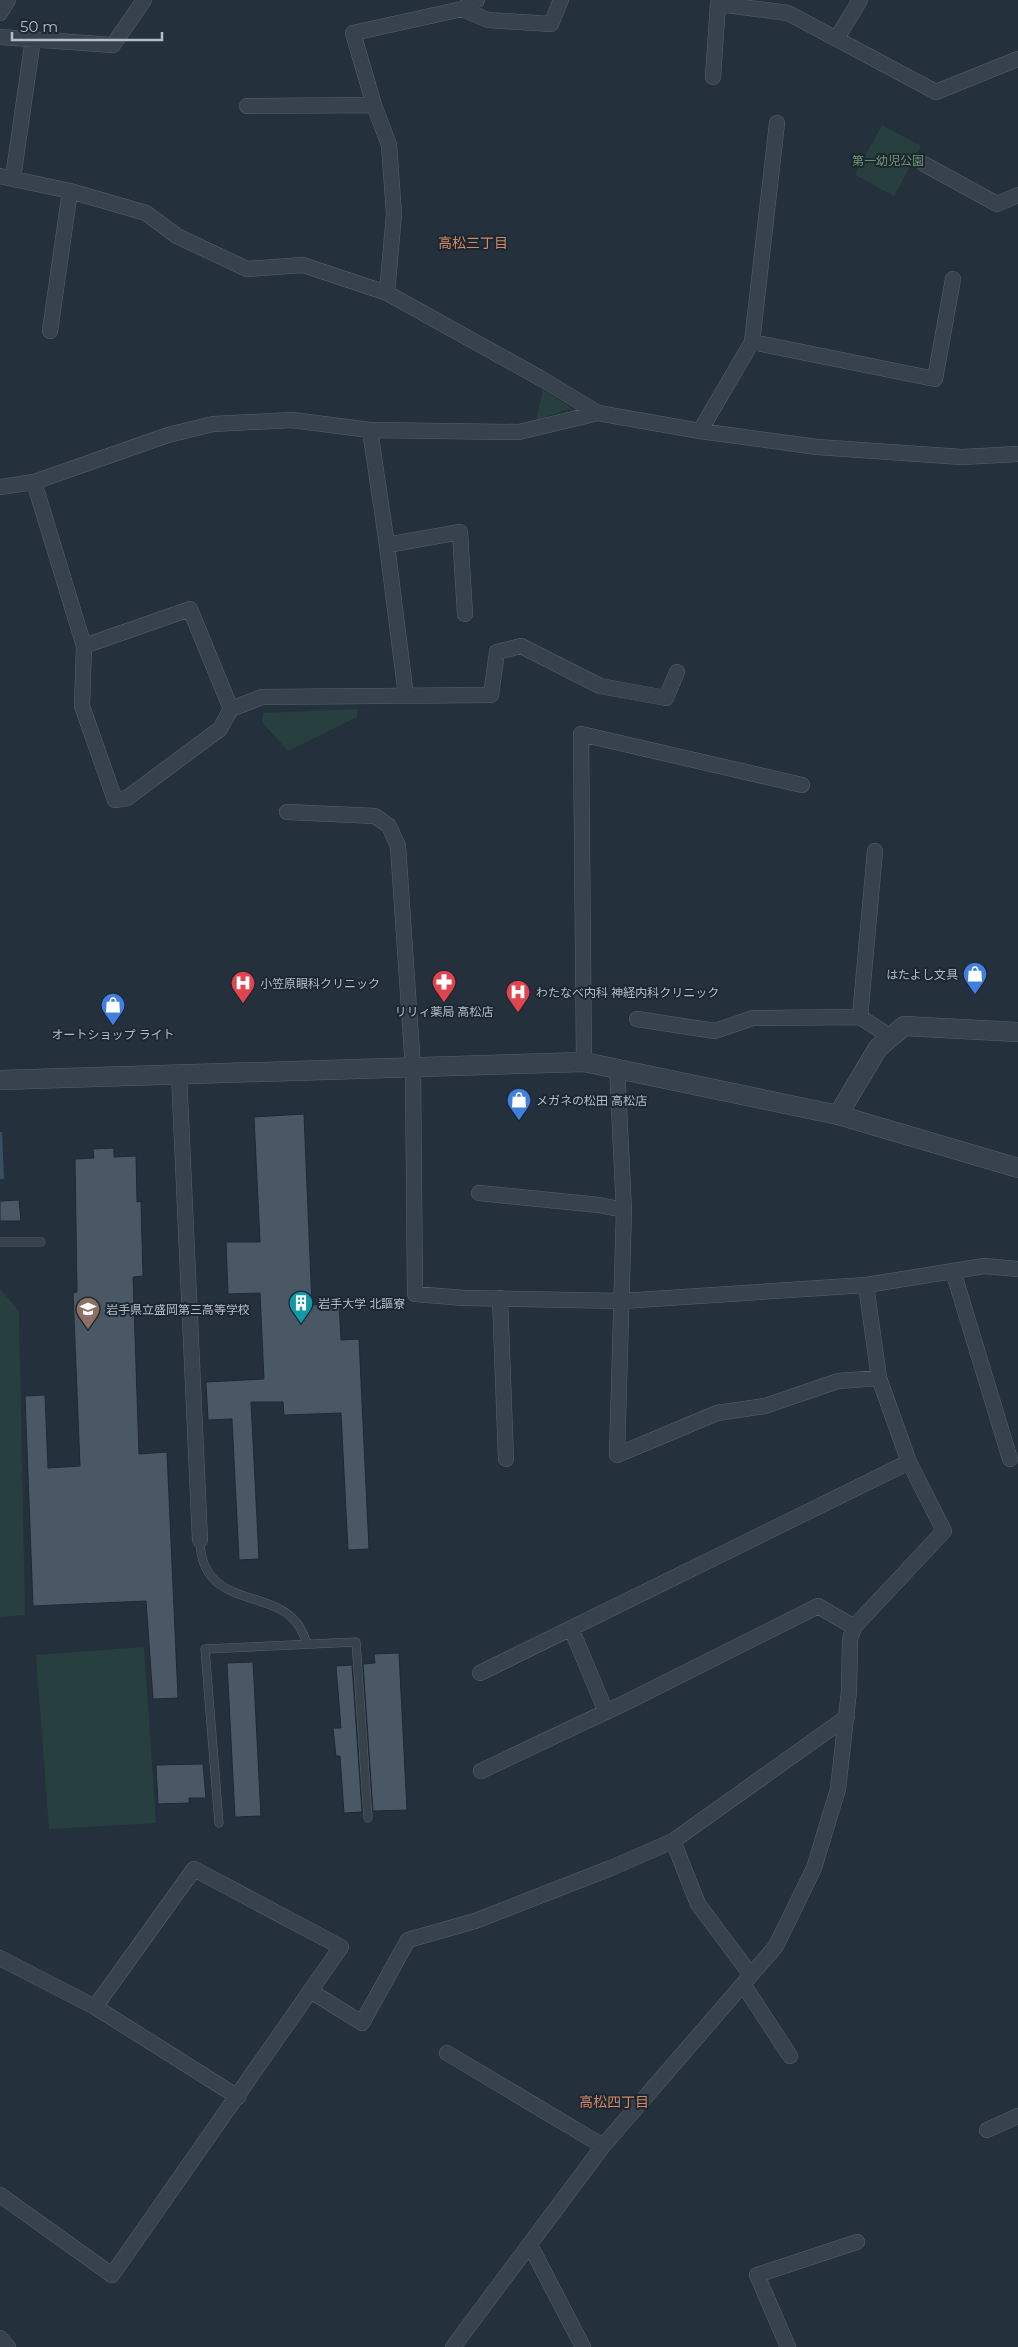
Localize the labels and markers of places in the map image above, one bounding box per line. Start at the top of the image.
shop icon: はたよし文具 [962,961,988,995]
place label: はたよし文具 [886,967,958,982]
pharmacy icon: リリィ薬局 高松店 [431,969,457,1003]
hospital icon: 小笠原眼科クリニック [230,970,256,1004]
place label: 小笠原眼科クリニック [260,976,380,991]
hospital icon: わたなべ内科 神経内科クリニック [505,979,531,1013]
place label: わたなべ内科 神経内科クリニック [536,985,719,1000]
shop icon: オートショップ ライト [100,992,126,1026]
place label: リリィ薬局 高松店 [394,1004,494,1019]
place label: オートショップ ライト [51,1027,175,1042]
shop icon: メガネの松田 高松店 [506,1087,532,1121]
place label: メガネの松田 高松店 [536,1093,647,1108]
building icon: 岩手大学 北謳寮 [288,1290,314,1324]
school or university icon: 岩手県立盛岡第三高等学校 [75,1296,101,1330]
place label: 岩手大学 北謳寮 [318,1296,405,1311]
place label: 岩手県立盛岡第三高等学校 [106,1302,250,1317]

